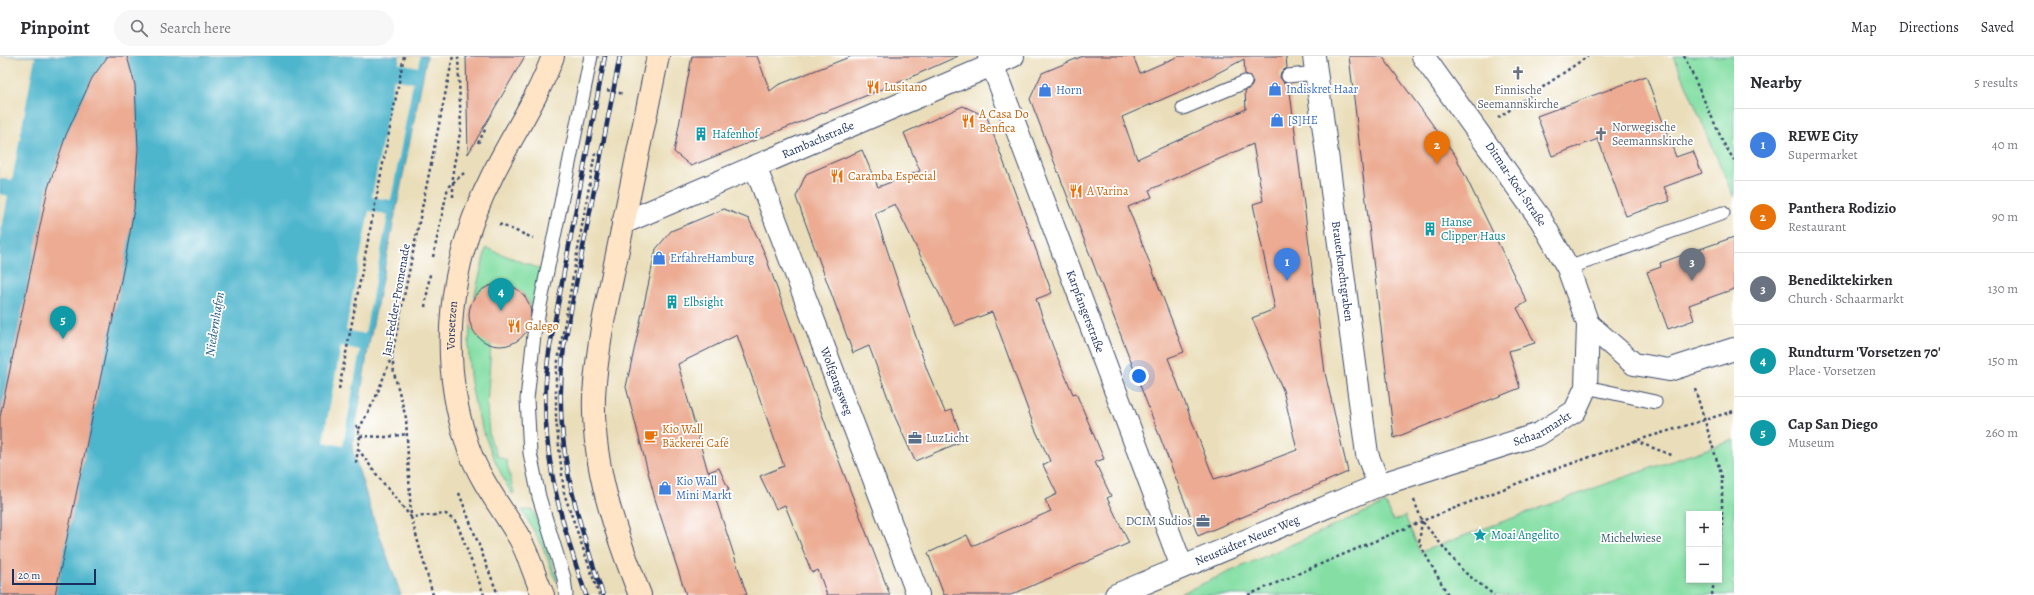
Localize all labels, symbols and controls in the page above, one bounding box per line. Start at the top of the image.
search box [114,10,394,46]
text: Pinpoint [20,15,90,41]
icon: search [128,17,150,39]
text: Search here [160,18,231,38]
text: Map [1851,18,1877,37]
text: Directions [1899,18,1959,37]
text: Saved [1981,18,2014,37]
church icon: Finnische Seemannskirche [1510,65,1526,81]
text: Nearby [1750,71,1801,94]
text: 5 results [1974,74,2018,91]
restaurant icon: Lusitano [865,79,881,95]
place label: Lusitano [884,79,927,95]
shop icon: Indiskret Haar [1267,81,1283,97]
place label: Indiskret Haar [1286,81,1359,97]
shop icon: Horn [1037,82,1053,98]
place label: Horn [1056,82,1082,98]
place label: Finnische Seemannskirche [1477,82,1559,112]
place label: A Casa Do Benfica [978,106,1029,136]
shop icon: [S]HE [1269,112,1285,128]
place label: [S]HE [1288,112,1318,128]
restaurant icon: A Casa Do Benfica [960,113,976,129]
street label: Rambachstraße [779,117,857,162]
place label: Norwegische Seemannskirche [1612,119,1693,149]
building icon: Hafenhof [693,126,709,142]
place label: Hafenhof [712,126,760,142]
church icon: Norwegische Seemannskirche [1593,126,1609,142]
text: REWE City [1788,126,1858,146]
pin: 2 [1424,131,1450,164]
text: 1 [1761,136,1765,153]
text: 40 m [1992,136,2018,153]
street label: Ditmar-Koel-Straße [1482,139,1550,229]
text: Supermarket [1788,146,1858,163]
restaurant icon: Caramba Especial [829,168,845,184]
place label: Caramba Especial [848,168,936,184]
restaurant icon: A Varina [1068,183,1084,199]
place label: A Varina [1086,183,1129,199]
text: Panthera Rodizio [1788,198,1896,218]
text: 2 [1760,208,1766,225]
text: 90 m [1992,208,2018,225]
place label: Hanse Clipper Haus [1441,214,1506,244]
text: Restaurant [1788,218,1846,235]
street label: Brauerknechtgraben [1328,220,1357,323]
building icon: Hanse Clipper Haus [1422,221,1438,237]
street label: Jan-Fedder-Promenade [378,242,414,358]
pin: 1 [1274,248,1300,281]
pin: 3 [1679,248,1705,281]
shop icon: ErfahreHamburg [651,250,667,266]
place label: ErfahreHamburg [670,250,754,266]
street label: Karpfangerstraße [1063,268,1108,355]
text: Benediktekirken [1788,270,1893,290]
pin: 4 [488,278,514,311]
text: 3 [1760,280,1766,297]
text: 130 m [1988,280,2018,297]
text: Church · Schaarmarkt [1788,290,1904,307]
water label: Niedernhafen [201,291,228,358]
building icon: Elbsight [664,294,680,310]
place label: Elbsight [683,294,724,310]
street label: Vorsetzen [443,300,461,351]
pin: 5 [50,306,76,339]
restaurant icon: Galego [506,318,522,334]
place label: Galego [525,318,559,334]
text: Rundturm 'Vorsetzen 70' [1788,342,1941,362]
street label: Wolfgangsweg [816,344,857,417]
text: 4 [1760,352,1766,369]
text: 150 m [1988,352,2018,369]
text: Place · Vorsetzen [1788,362,1876,379]
your location [1129,366,1149,386]
street label: Schaarmarkt [1511,407,1574,450]
text: Cap San Diego [1788,414,1878,434]
place label: Kio Wall Bäckerei Café [662,421,729,451]
text: 5 [1760,424,1766,441]
text: 260 m [1985,424,2018,441]
cafe icon: Kio Wall Bäckerei Café [643,428,659,444]
office icon: LuzLicht [907,430,923,446]
place label: LuzLicht [926,430,969,446]
text: Museum [1788,434,1835,451]
place label: Kio Wall Mini Markt [676,473,732,503]
shop icon: Kio Wall Mini Markt [657,480,673,496]
street label: Neustädter Neuer Weg [1192,511,1302,569]
map controls [1686,511,1722,583]
button: + [1686,511,1722,547]
place label: DCIM Sudios [1126,513,1192,529]
office icon: DCIM Sudios [1195,513,1211,529]
place icon: Moai Angelito [1472,527,1488,543]
place label: Moai Angelito [1491,527,1559,543]
park label: Michelwiese [1601,530,1661,546]
button: − [1686,547,1722,583]
scale bar [12,567,96,586]
text: 20 m [18,568,40,583]

